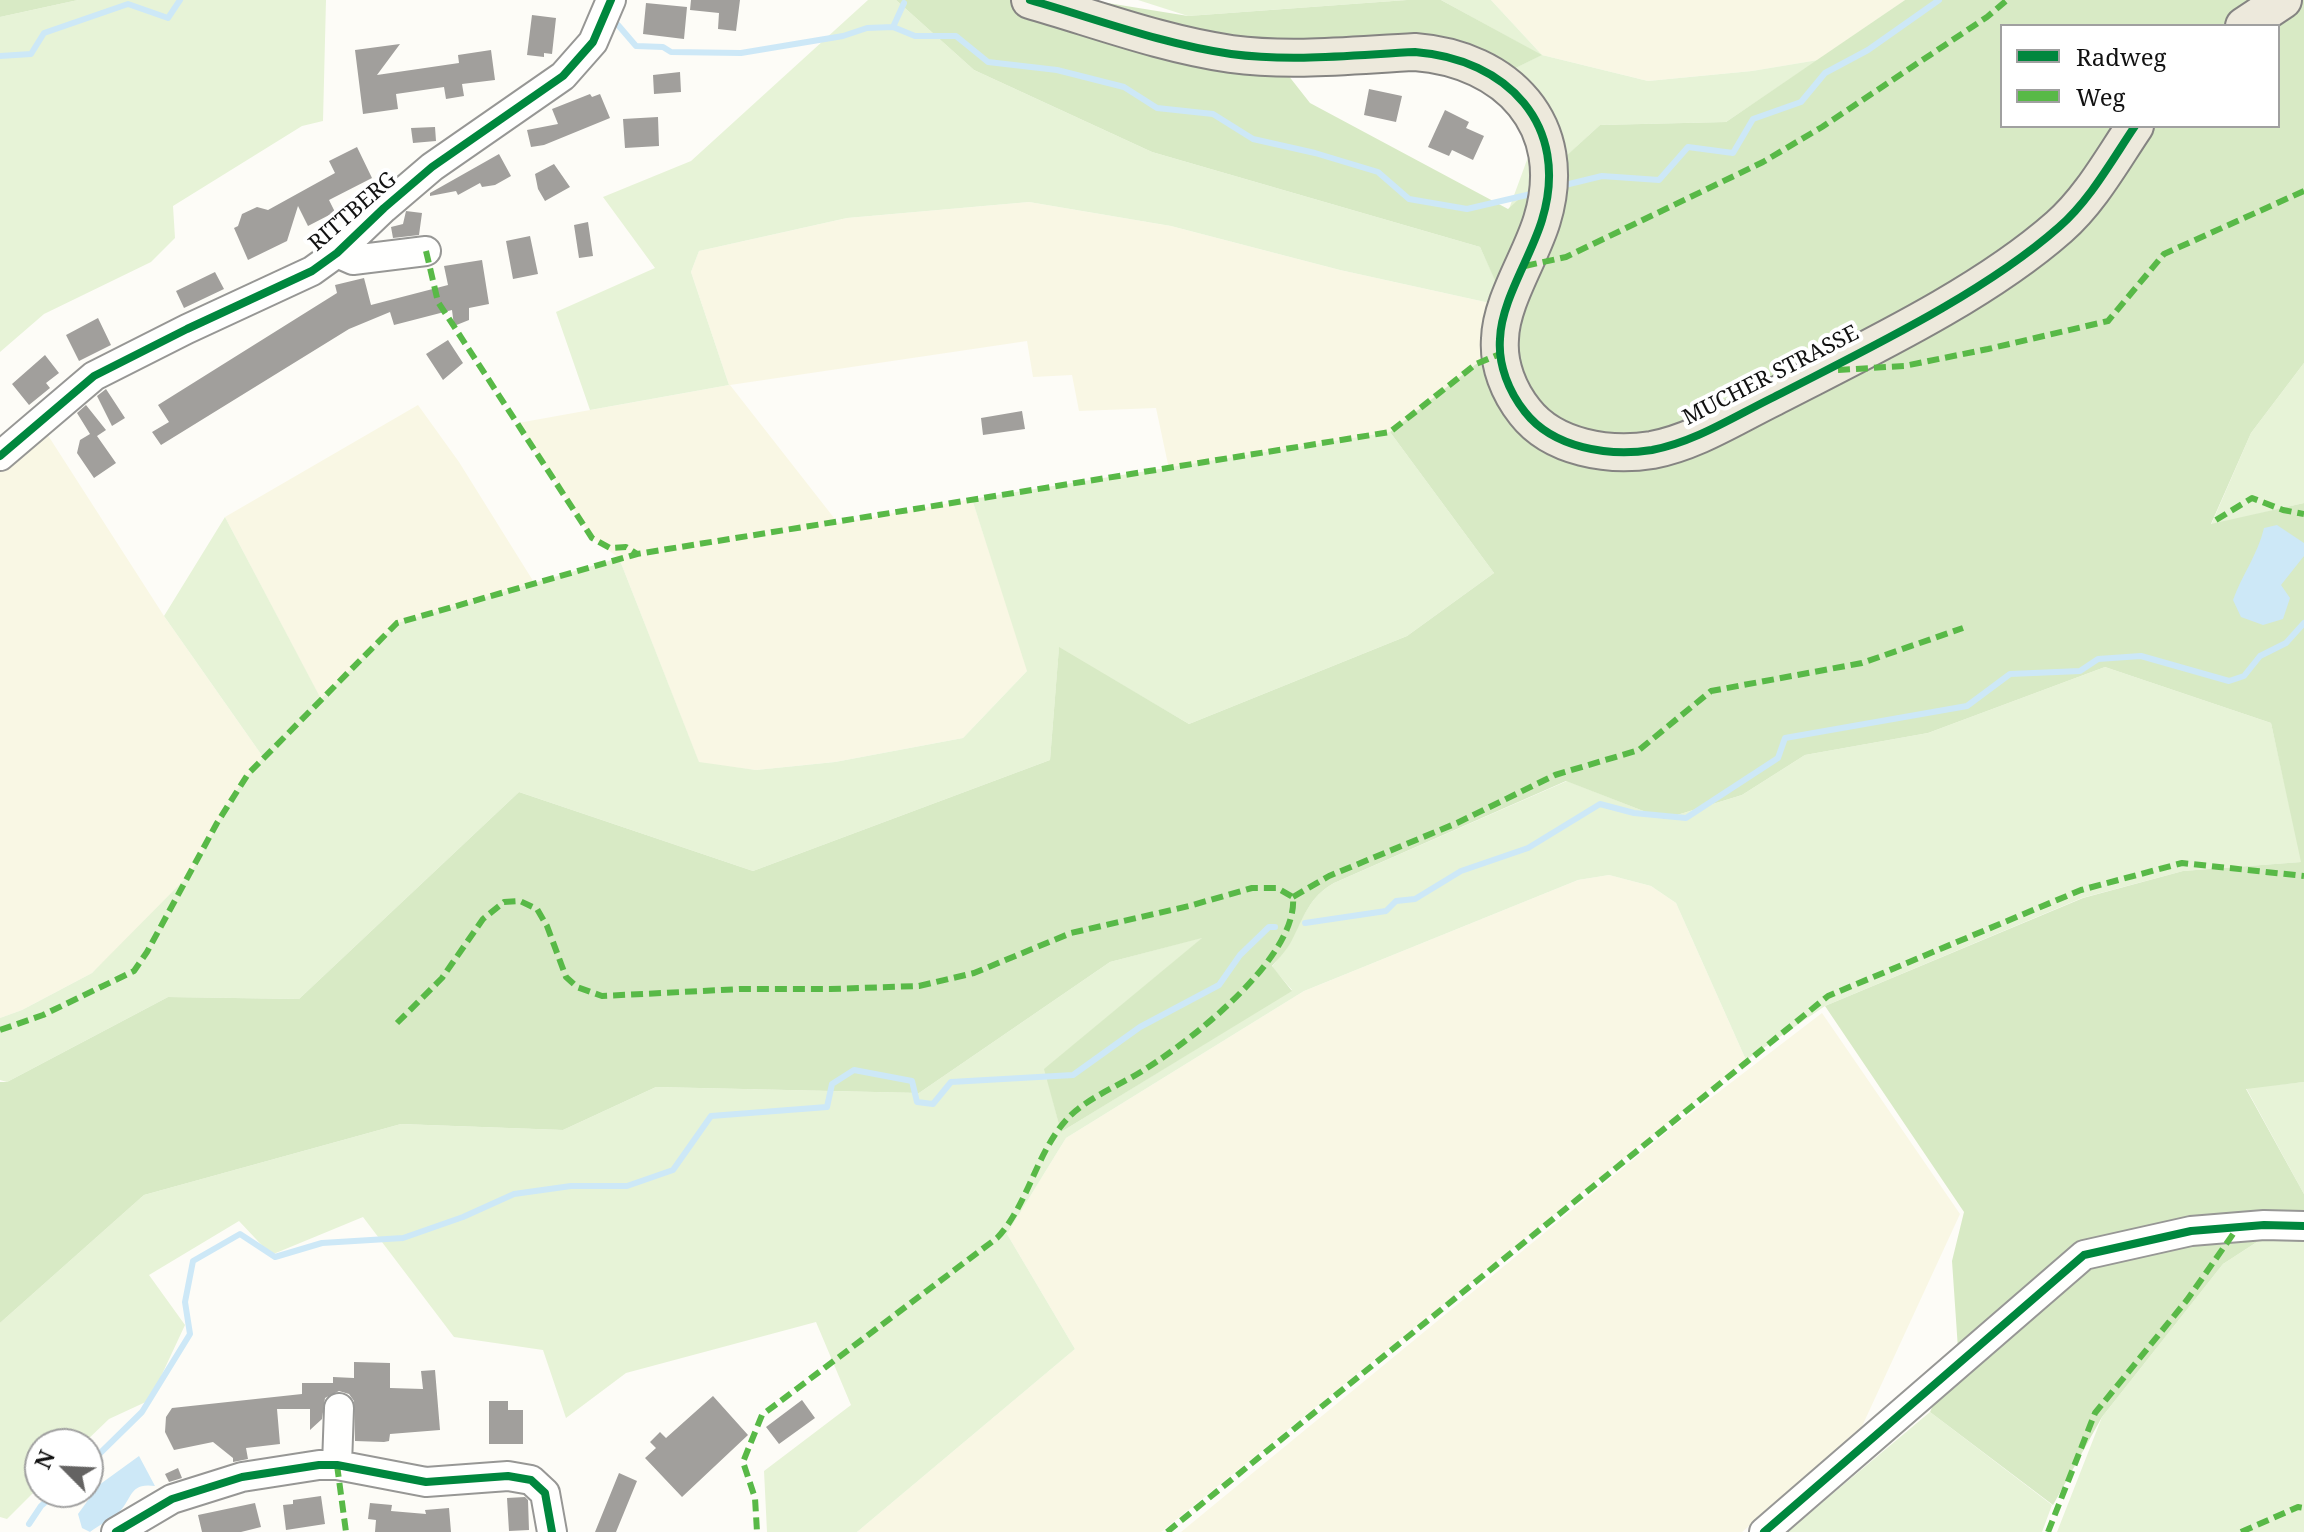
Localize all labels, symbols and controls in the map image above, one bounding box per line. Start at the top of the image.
legend [2000,24,2280,128]
text: Radweg [2076,40,2166,73]
text: Weg [2076,80,2125,113]
street label: RITTBERG [304,167,402,257]
street label: MUCHER STRASSE [1679,320,1863,432]
north arrow [24,1428,104,1508]
text: N [27,1445,61,1473]

